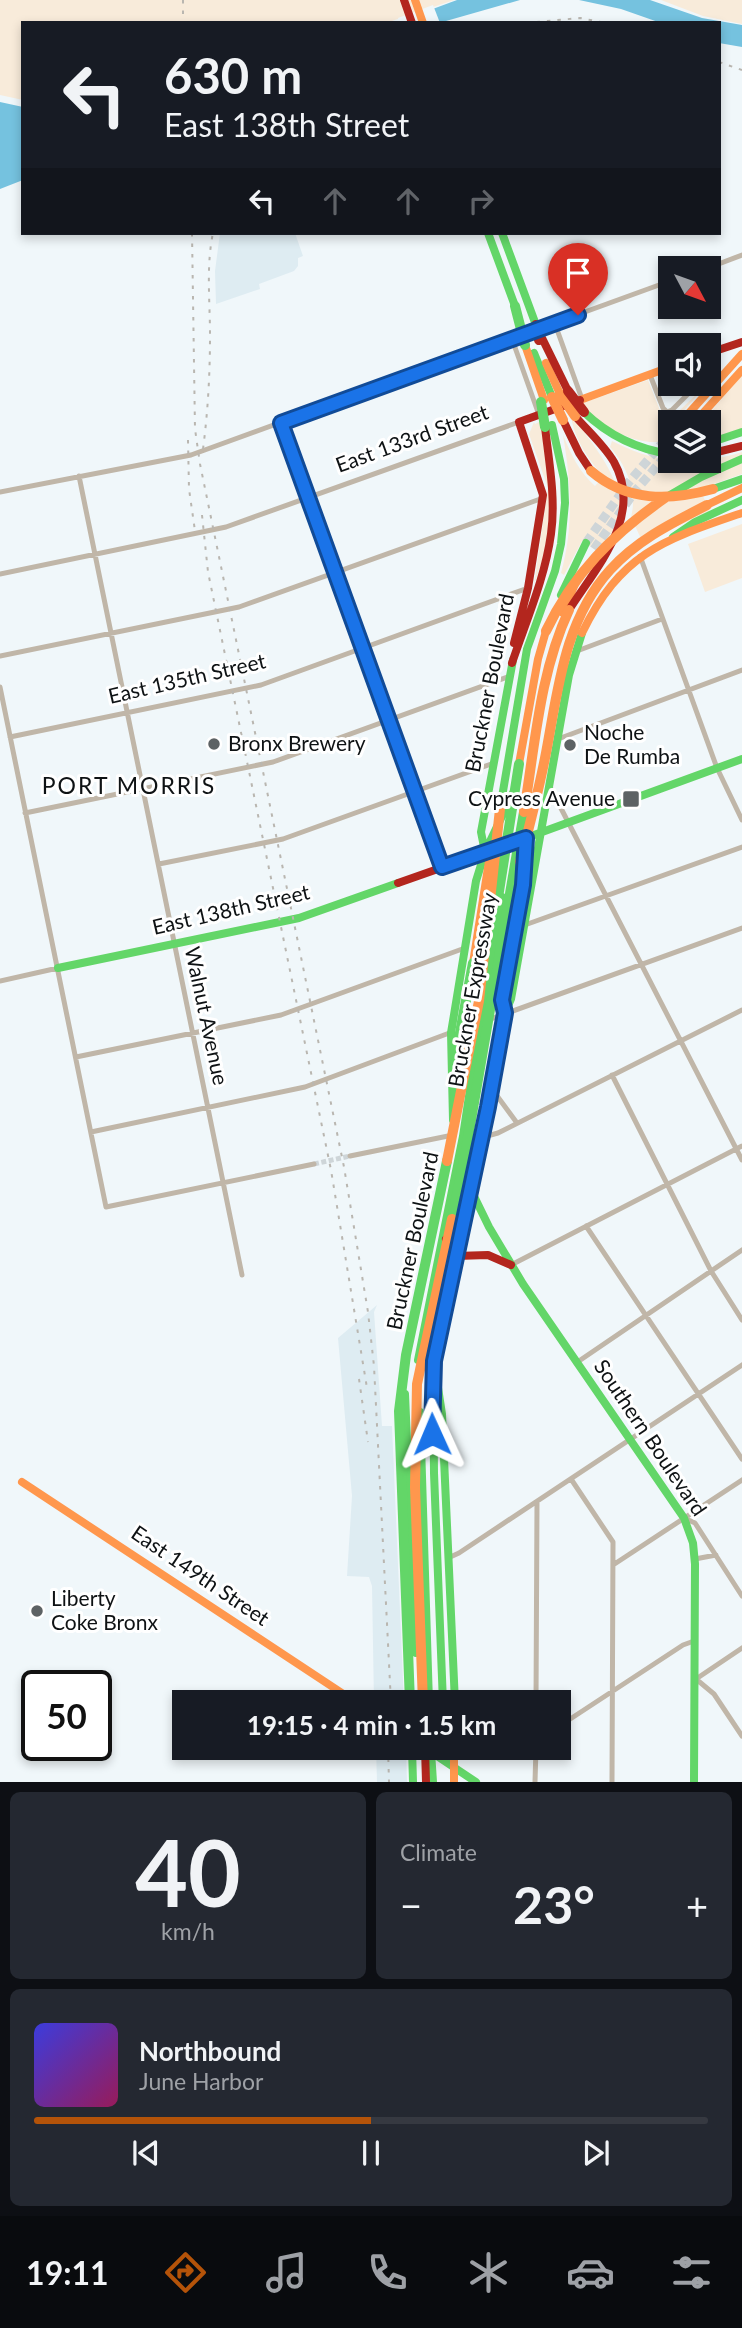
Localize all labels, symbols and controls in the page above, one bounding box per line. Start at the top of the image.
text: 630 m [164,46,302,104]
icon: left [49,49,140,140]
text: East 138th Street [164,105,409,144]
icon: left [243,182,281,220]
icon: ahead [316,182,354,220]
icon: ahead [389,182,427,220]
icon: right [462,182,500,220]
pin [548,243,608,315]
icon: arrive [559,254,597,292]
north arrow [658,256,721,318]
map controls [658,256,721,473]
button: sound [658,333,721,396]
street label: East 133rd Street [332,398,492,477]
button: layers [658,410,721,473]
street label: Bruckner Boulevard [459,591,518,774]
street label: East 135th Street [105,647,268,708]
place label: Noche De Rumba [584,719,680,768]
place label: Bronx Brewery [228,730,366,755]
marker: Bronx Brewery [206,736,222,752]
marker: Noche De Rumba [562,737,578,753]
district label: PORT MORRIS [42,771,216,799]
place label: Cypress Avenue [468,785,615,810]
marker: Cypress Avenue [621,789,641,809]
street label: East 138th Street [149,878,312,939]
street label: Bruckner Expressway [442,890,501,1089]
street label: Walnut Avenue [181,944,234,1087]
street label: Bruckner Boulevard [380,1149,443,1332]
street label: Southern Boulevard [590,1354,713,1520]
position arrow [395,1397,469,1471]
street label: East 149th Street [127,1519,275,1630]
place label: Liberty Coke Bronx [51,1585,158,1634]
marker: Liberty Coke Bronx [29,1603,45,1619]
speed limit sign: 50 [21,1670,112,1761]
text: 19:15 · 4 min · 1.5 km [247,1709,496,1741]
text: 40 [135,1817,241,1926]
text: Climate [400,1838,477,1866]
text: 23° [513,1873,595,1935]
text: − [400,1882,422,1928]
text: + [686,1882,708,1928]
text: km/h [161,1917,215,1945]
text: Northbound [139,2035,281,2067]
text: June Harbor [139,2067,263,2095]
icon: previous [127,2134,165,2172]
icon: pause [352,2134,390,2172]
icon: next [577,2134,615,2172]
icon: directions [161,2248,210,2297]
icon: music [262,2248,311,2297]
icon: phone [363,2248,412,2297]
icon: climate [464,2248,513,2297]
icon: car [566,2248,615,2297]
icon: filters [667,2248,716,2297]
text: 19:11 [26,2253,109,2292]

